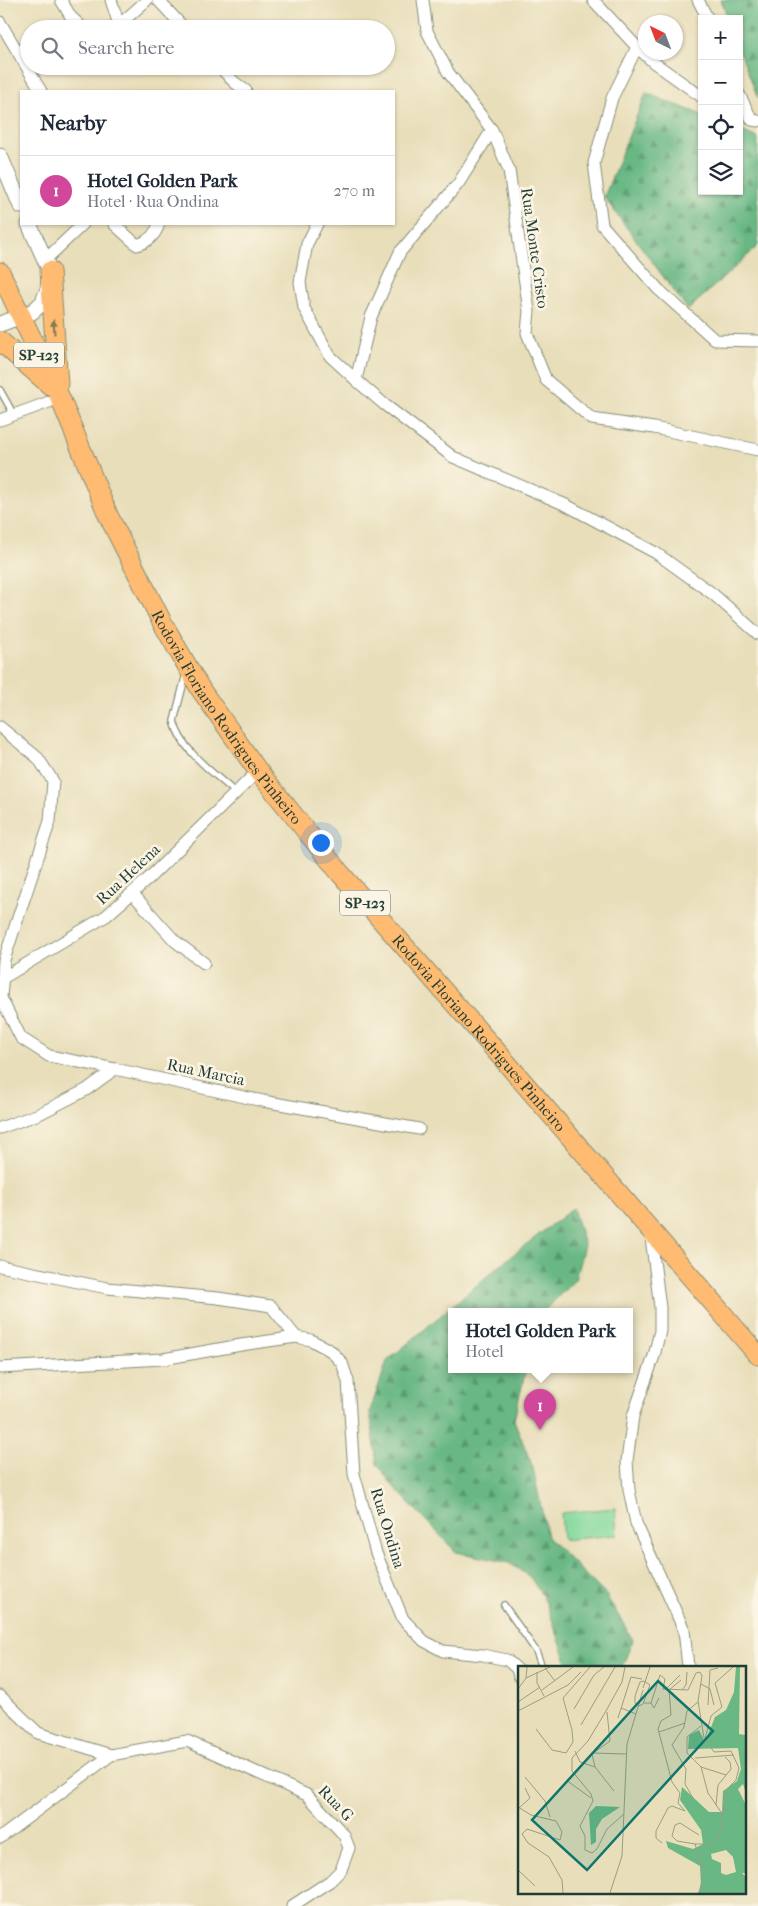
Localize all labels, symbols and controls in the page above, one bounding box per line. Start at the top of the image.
north arrow [638,15,683,60]
map controls [698,15,743,195]
button: + [698,15,743,60]
search box [20,20,395,75]
icon: search [38,34,66,62]
text: Search here [78,37,174,59]
button: − [698,60,743,105]
button: locate [698,105,743,150]
text: Nearby [40,111,106,135]
button: layers [698,150,743,195]
text: Hotel Golden Park [87,170,237,192]
text: 1 [53,181,59,200]
text: 270 m [334,181,375,200]
street label: Rua Monte Cristo [517,186,553,310]
text: Hotel · Rua Ondina [87,192,219,211]
one-way arrow [49,318,57,334]
road number: SP-123 [14,342,64,368]
street label: Rodovia Floriano Rodrigues Pinheiro [148,607,306,828]
your location [308,830,334,856]
street label: Rua Helena [92,839,164,908]
road number: SP-123 [340,890,390,916]
street label: Rodovia Floriano Rodrigues Pinheiro [388,930,570,1135]
street label: Rua Marcia [165,1054,247,1090]
popup [448,1308,633,1373]
text: Hotel Golden Park [465,1320,616,1342]
text: Hotel [465,1342,504,1361]
pin: 1 [524,1389,556,1430]
street label: Rua Ondina [367,1485,409,1571]
inset map [518,1666,746,1894]
street label: Rua G [314,1781,358,1825]

